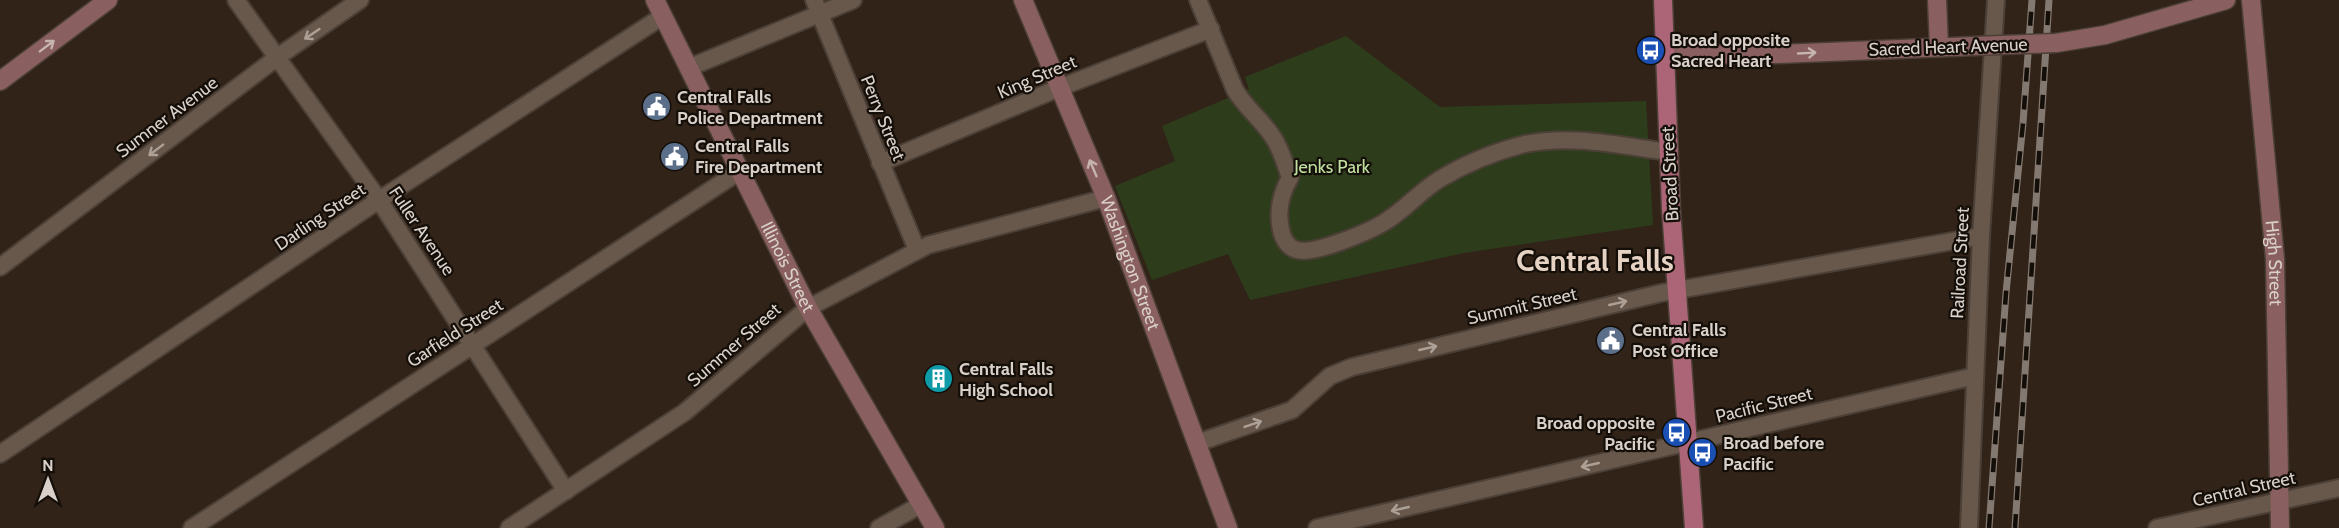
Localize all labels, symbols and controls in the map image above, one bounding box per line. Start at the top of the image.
one-way arrow [305,28,321,40]
place label: Broad opposite Sacred Heart [1671,29,1790,72]
street label: Sacred Heart Avenue [1868,33,2028,61]
bus stop icon: Broad opposite Sacred Heart [1634,34,1666,66]
one-way arrow [38,39,54,52]
one-way arrow [1796,48,1816,59]
street label: King Street [994,51,1080,103]
street label: Sumner Avenue [112,72,222,162]
street label: Perry Street [856,72,910,164]
place label: Central Falls Police Department [677,86,823,129]
public building icon: Central Falls Police Department [640,91,672,123]
street label: Broad Street [1657,126,1683,222]
place label: Central Falls Fire Department [695,135,822,178]
public building icon: Central Falls Fire Department [658,140,690,172]
one-way arrow [148,144,164,157]
park label: Jenks Park [1293,156,1371,178]
one-way arrow [1087,159,1098,177]
street label: Darling Street [270,179,370,255]
street label: Fuller Avenue [384,182,460,280]
street label: Washington Street [1095,193,1165,333]
street label: Railroad Street [1946,207,1974,319]
street label: Illinois Street [756,218,819,316]
street label: High Street [2260,219,2287,306]
district label: Central Falls [1516,242,1674,279]
street label: Summit Street [1465,283,1579,329]
street label: Garfield Street [403,294,507,372]
one-way arrow [1608,297,1627,309]
street label: Summer Street [683,298,785,392]
place label: Central Falls Post Office [1632,319,1727,362]
public building icon: Central Falls Post Office [1595,324,1627,356]
one-way arrow [1419,342,1438,354]
place label: Central Falls High School [959,358,1054,401]
building icon: Central Falls High School [922,363,954,395]
street label: Pacific Street [1713,382,1815,428]
place label: Broad opposite Pacific [1536,412,1655,455]
one-way arrow [1243,417,1262,428]
bus stop icon: Broad opposite Pacific [1660,417,1692,449]
place label: Broad before Pacific [1723,432,1824,475]
bus stop icon: Broad before Pacific [1686,437,1718,469]
north arrow [18,450,78,510]
text: N [42,456,54,475]
one-way arrow [1581,460,1600,472]
street label: Central Street [2190,466,2298,512]
one-way arrow [1391,504,1410,515]

